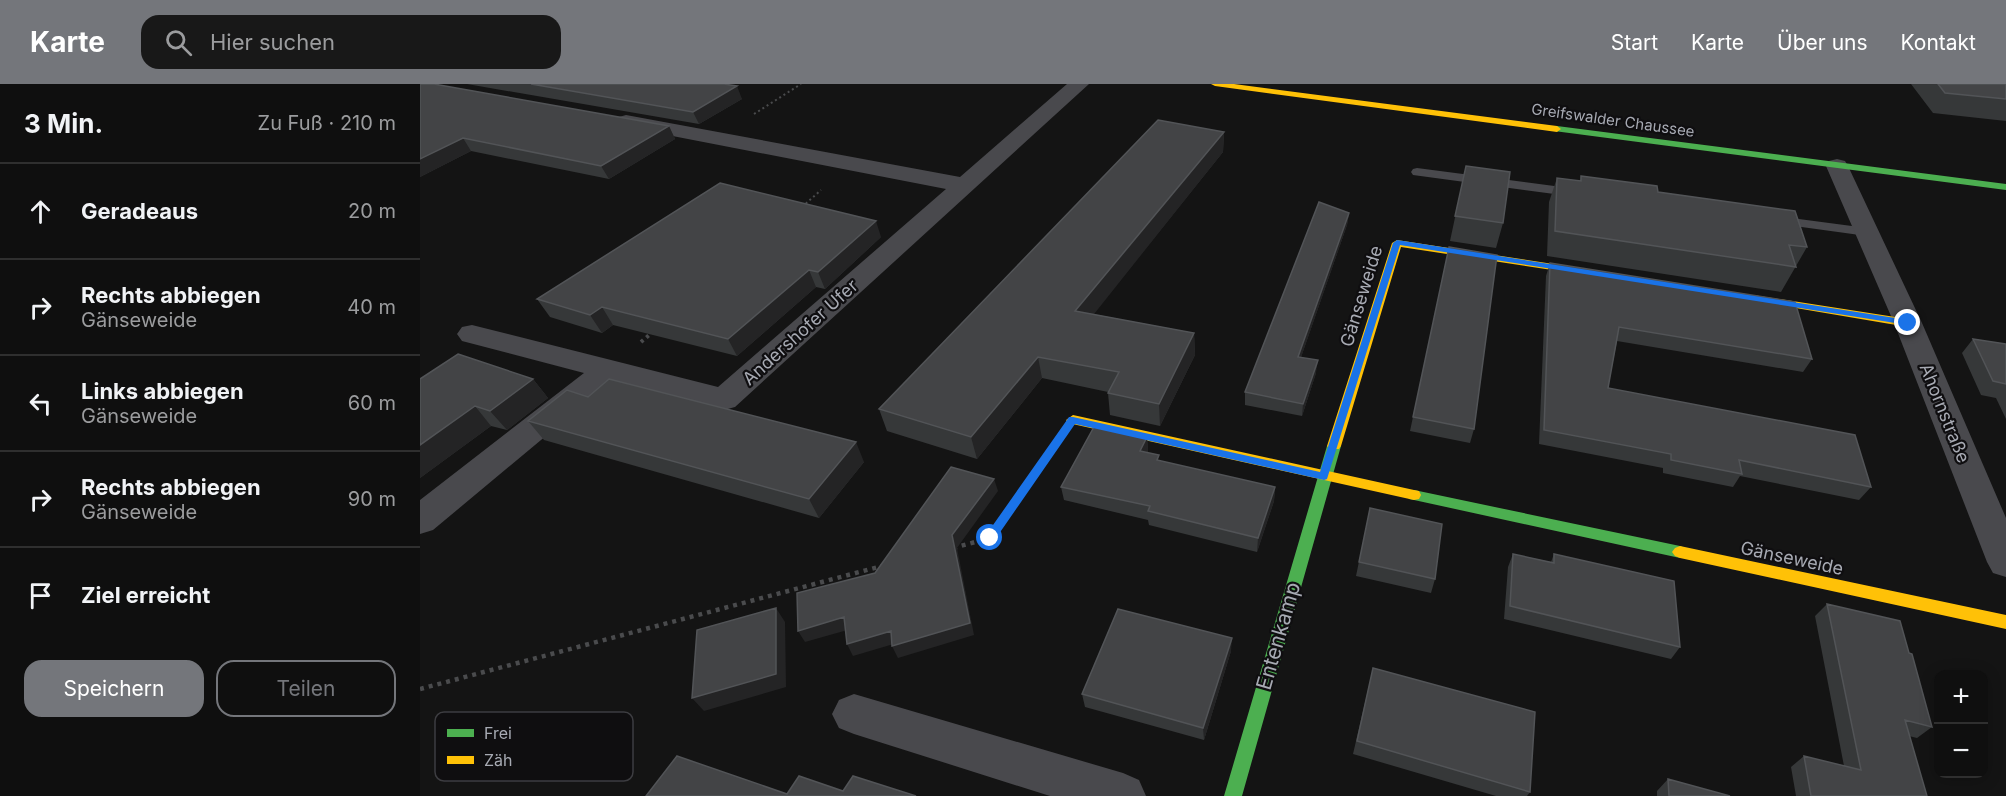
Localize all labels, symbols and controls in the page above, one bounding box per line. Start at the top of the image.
search box [141,15,561,69]
text: Karte [30,25,105,59]
icon: search [162,26,195,59]
text: Hier suchen [210,29,335,55]
text: Start [1611,30,1658,55]
text: Karte [1691,30,1744,55]
text: Über uns [1777,30,1868,55]
text: Kontakt [1901,30,1976,55]
street label: Greifswalder Chaussee [1530,99,1696,141]
text: 3 Min. [24,108,103,139]
text: Zu Fuß · 210 m [258,111,396,135]
icon: ahead [24,195,57,228]
text: Geradeaus [81,198,198,224]
text: 20 m [348,199,396,223]
street label: Gänseweide [1336,243,1386,349]
street label: Andershofer Ufer [738,275,862,389]
text: Rechts abbiegen [81,282,261,308]
icon: right [24,291,57,324]
text: 40 m [347,295,396,319]
text: Gänseweide [81,308,197,332]
route end [1894,309,1920,335]
street label: Ahornstraße [1916,360,1974,466]
text: Links abbiegen [81,378,244,404]
icon: left [24,387,57,420]
text: 60 m [348,391,396,415]
text: Gänseweide [81,404,197,428]
text: Rechts abbiegen [81,474,261,500]
icon: right [24,483,57,516]
text: 90 m [348,487,396,511]
text: Gänseweide [81,500,197,524]
route start [976,524,1002,550]
street label: Gänseweide [1739,537,1845,579]
icon: arrive [24,579,57,612]
street label: Entenkamp [1251,579,1305,693]
text: Ziel erreicht [81,582,210,608]
button: Speichern [24,660,204,717]
button: Teilen [216,660,396,717]
map controls [1934,670,1988,778]
button: + [1934,670,1988,724]
legend [435,712,633,781]
text: Frei [484,723,512,743]
button: − [1934,724,1988,778]
text: Zäh [484,750,513,770]

